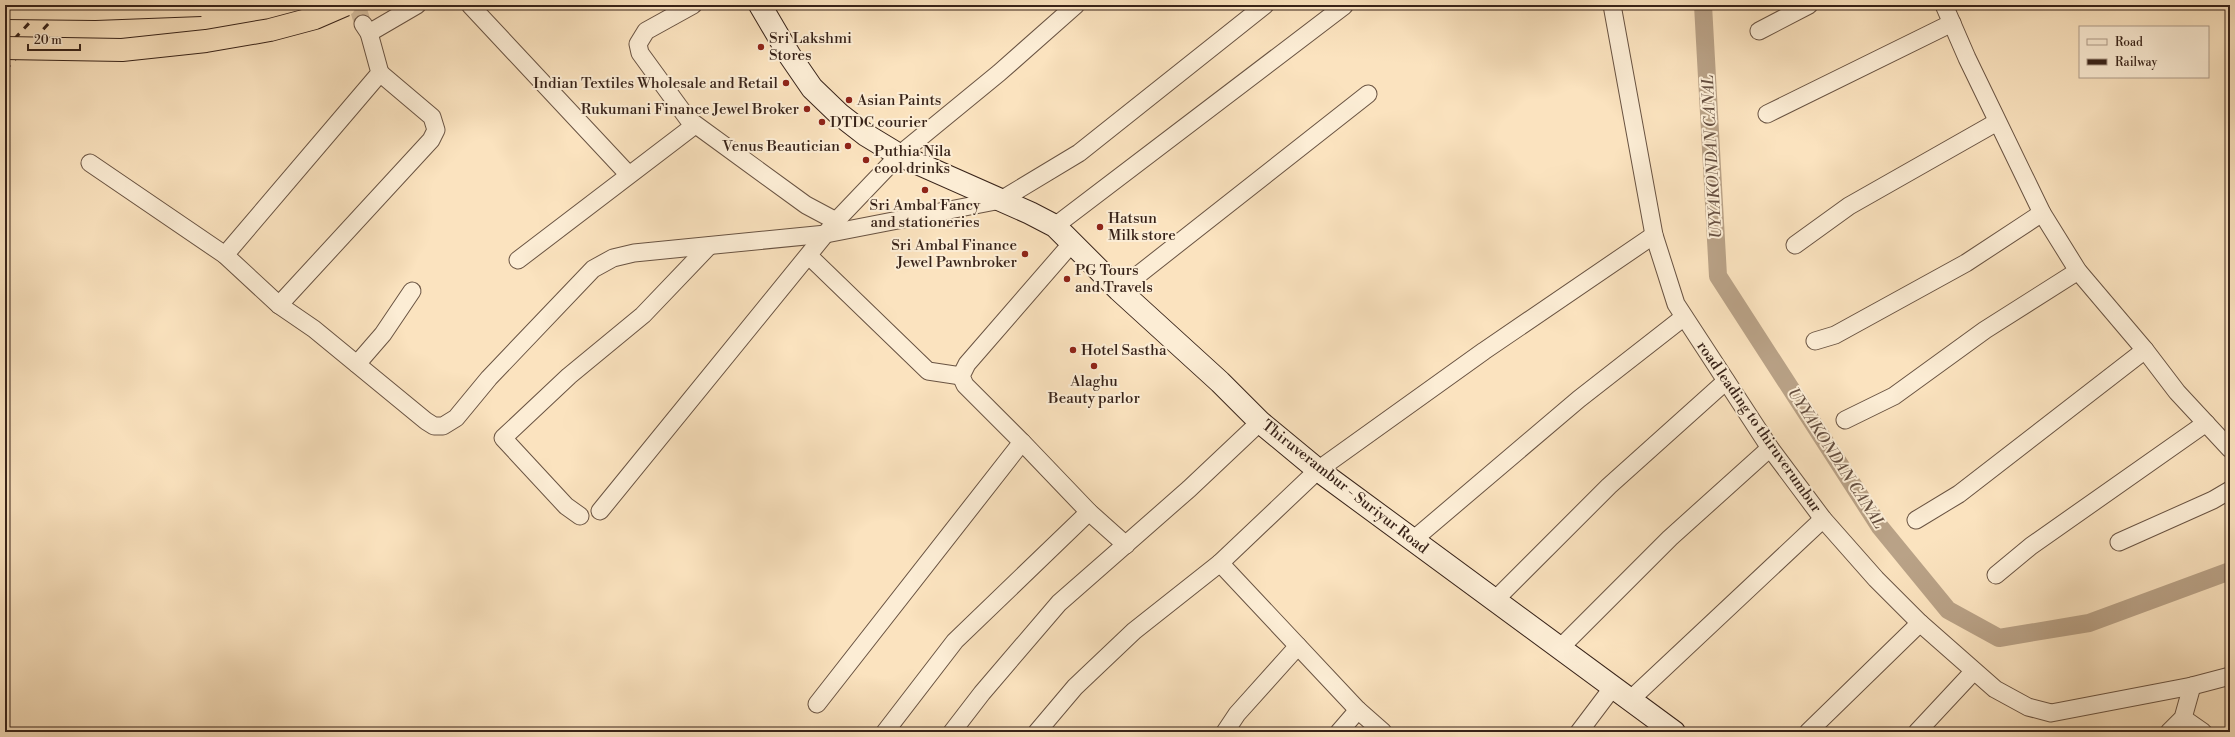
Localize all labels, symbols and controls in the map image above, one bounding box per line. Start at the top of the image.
scale bar [28,26,80,52]
legend [2079,26,2209,78]
place label: Sri Lakshmi Stores [769,29,852,65]
text: 20 m [34,33,62,48]
text: Road [2115,35,2143,50]
marker: Sri Lakshmi Stores [756,42,766,52]
text: Railway [2115,55,2157,70]
place label: Indian Textiles Wholesale and Retail [533,74,779,93]
water label: UYYAKONDAN CANAL [1698,74,1726,239]
marker: Indian Textiles Wholesale and Retail [781,78,791,88]
place label: Asian Paints [856,91,941,110]
marker: Asian Paints [844,95,854,105]
place label: Rukumani Finance Jewel Broker [581,100,800,119]
marker: Rukumani Finance Jewel Broker [802,104,812,114]
place label: DTDC courier [830,113,928,132]
marker: DTDC courier [817,117,827,127]
place label: Venus Beautician [721,137,840,156]
marker: Venus Beautician [843,141,853,151]
place label: Puthia Nila cool drinks [874,142,952,178]
marker: Puthia Nila cool drinks [861,155,871,165]
marker: Sri Ambal Fancy and stationeries [920,185,930,195]
place label: Sri Ambal Fancy and stationeries [870,196,981,232]
place label: Hatsun Milk store [1108,209,1176,245]
marker: Hatsun Milk store [1095,222,1105,232]
place label: Sri Ambal Finance Jewel Pawnbroker [891,236,1018,272]
marker: Sri Ambal Finance Jewel Pawnbroker [1020,249,1030,259]
place label: PG Tours and Travels [1075,261,1153,297]
marker: PG Tours and Travels [1062,274,1072,284]
street label: road leading to thiruverumbur [1692,337,1826,517]
place label: Hotel Sastha [1081,341,1167,360]
marker: Hotel Sastha [1068,345,1078,355]
marker: Alaghu Beauty parlor [1089,361,1099,371]
place label: Alaghu Beauty parlor [1047,372,1140,408]
water label: UYYAKONDAN CANAL [1783,384,1889,533]
street label: Thiruverambur - Suriyur Road [1258,416,1433,558]

